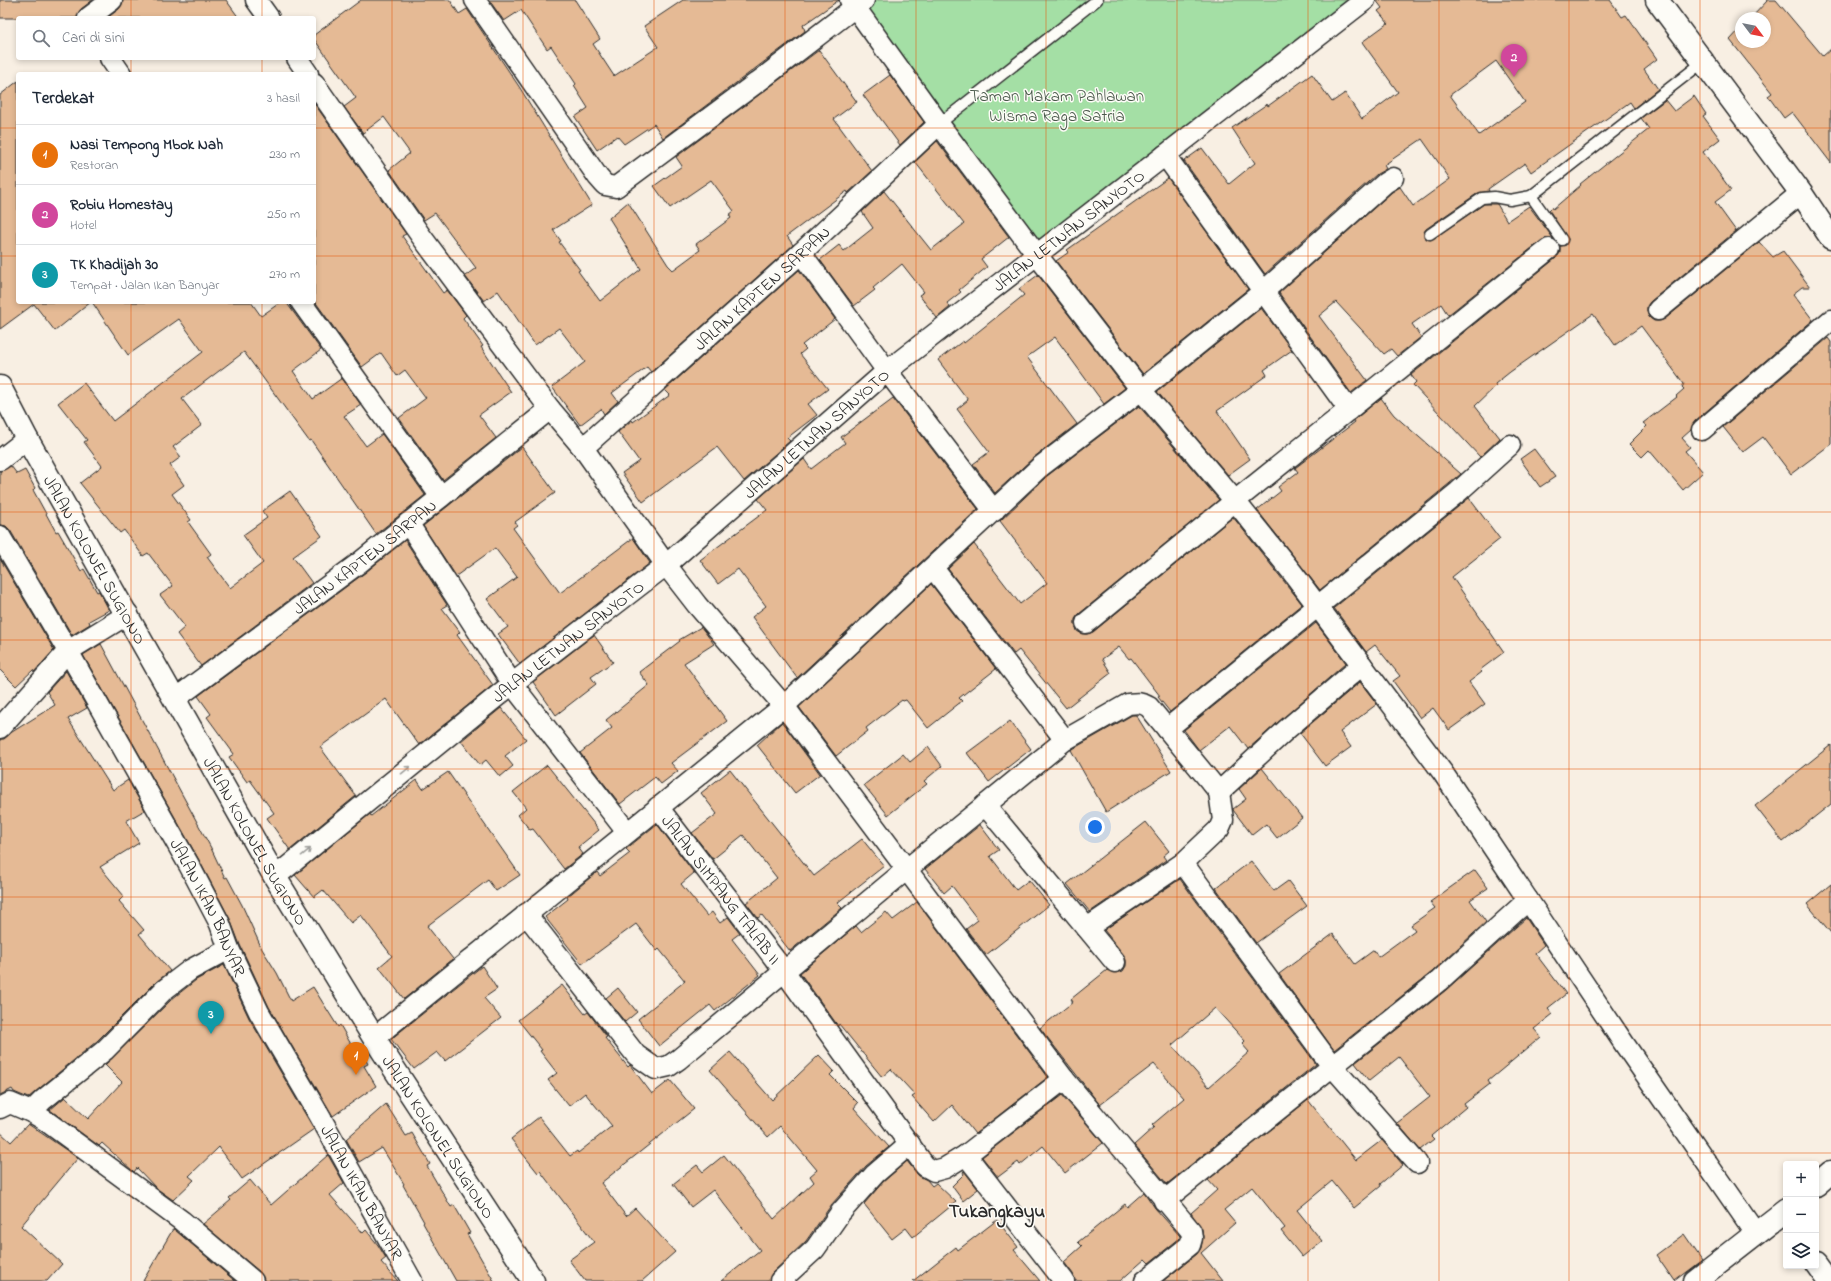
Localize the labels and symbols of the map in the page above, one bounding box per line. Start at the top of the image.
north arrow [1735,12,1771,48]
pin: 2 [1501,44,1527,77]
park label: Taman Makam Pahlawan Wisma Raga Satria [970,84,1144,131]
street label: JALAN LETNAN SANYOTO [988,164,1151,299]
street label: JALAN KAPTEN SARPAN [689,221,837,357]
street label: JALAN LETNAN SANYOTO [739,363,896,505]
street label: JALAN KOLONEL SUGIONO [36,471,152,649]
street label: JALAN KAPTEN SARPAN [288,494,443,622]
street label: JALAN LETNAN SANYOTO [487,575,650,709]
street label: JALAN KOLONEL SUGIONO [196,753,313,931]
one-way arrow [401,765,412,774]
street label: JALAN SIMPANG TALAB II [655,810,786,971]
your location [1085,817,1105,837]
street label: JALAN IKAN BANYAR [163,834,252,982]
one-way arrow [300,847,311,856]
pin: 3 [198,1001,224,1034]
pin: 1 [343,1042,369,1075]
street label: JALAN KOLONEL SUGIONO [375,1051,500,1224]
street label: JALAN IKAN BANYAR [313,1121,409,1265]
district label: Tukangkayu [949,1199,1045,1228]

